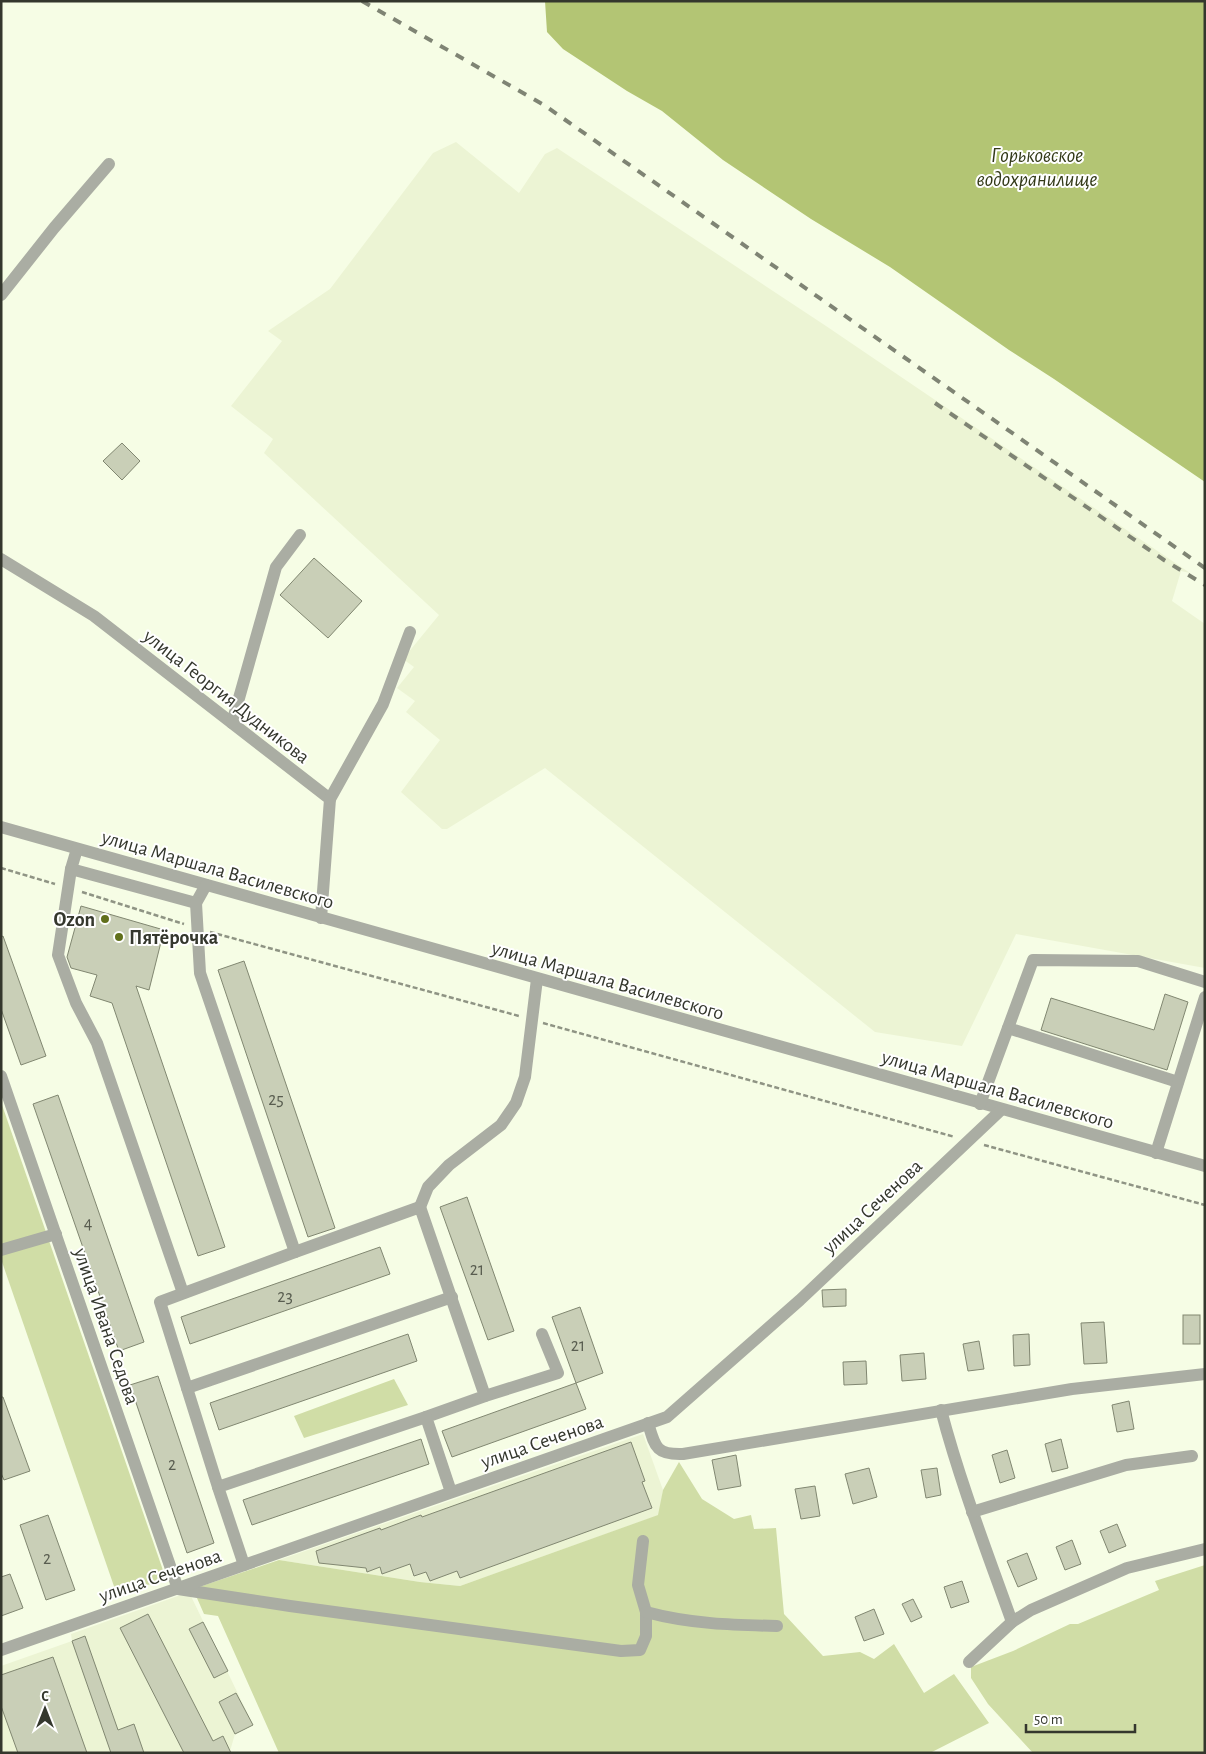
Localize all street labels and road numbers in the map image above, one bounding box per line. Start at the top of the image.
street label: улица Георгия Дудникова [139,625,313,768]
street label: улица Маршала Василевского [98,827,336,913]
street label: улица Маршала Василевского [488,938,726,1024]
street label: улица Маршала Василевского [878,1047,1116,1133]
street label: улица Сеченова [818,1156,926,1258]
street label: улица Ивана Седова [70,1244,142,1407]
street label: улица Сеченова [478,1412,606,1473]
street label: улица Сеченова [96,1546,224,1607]

